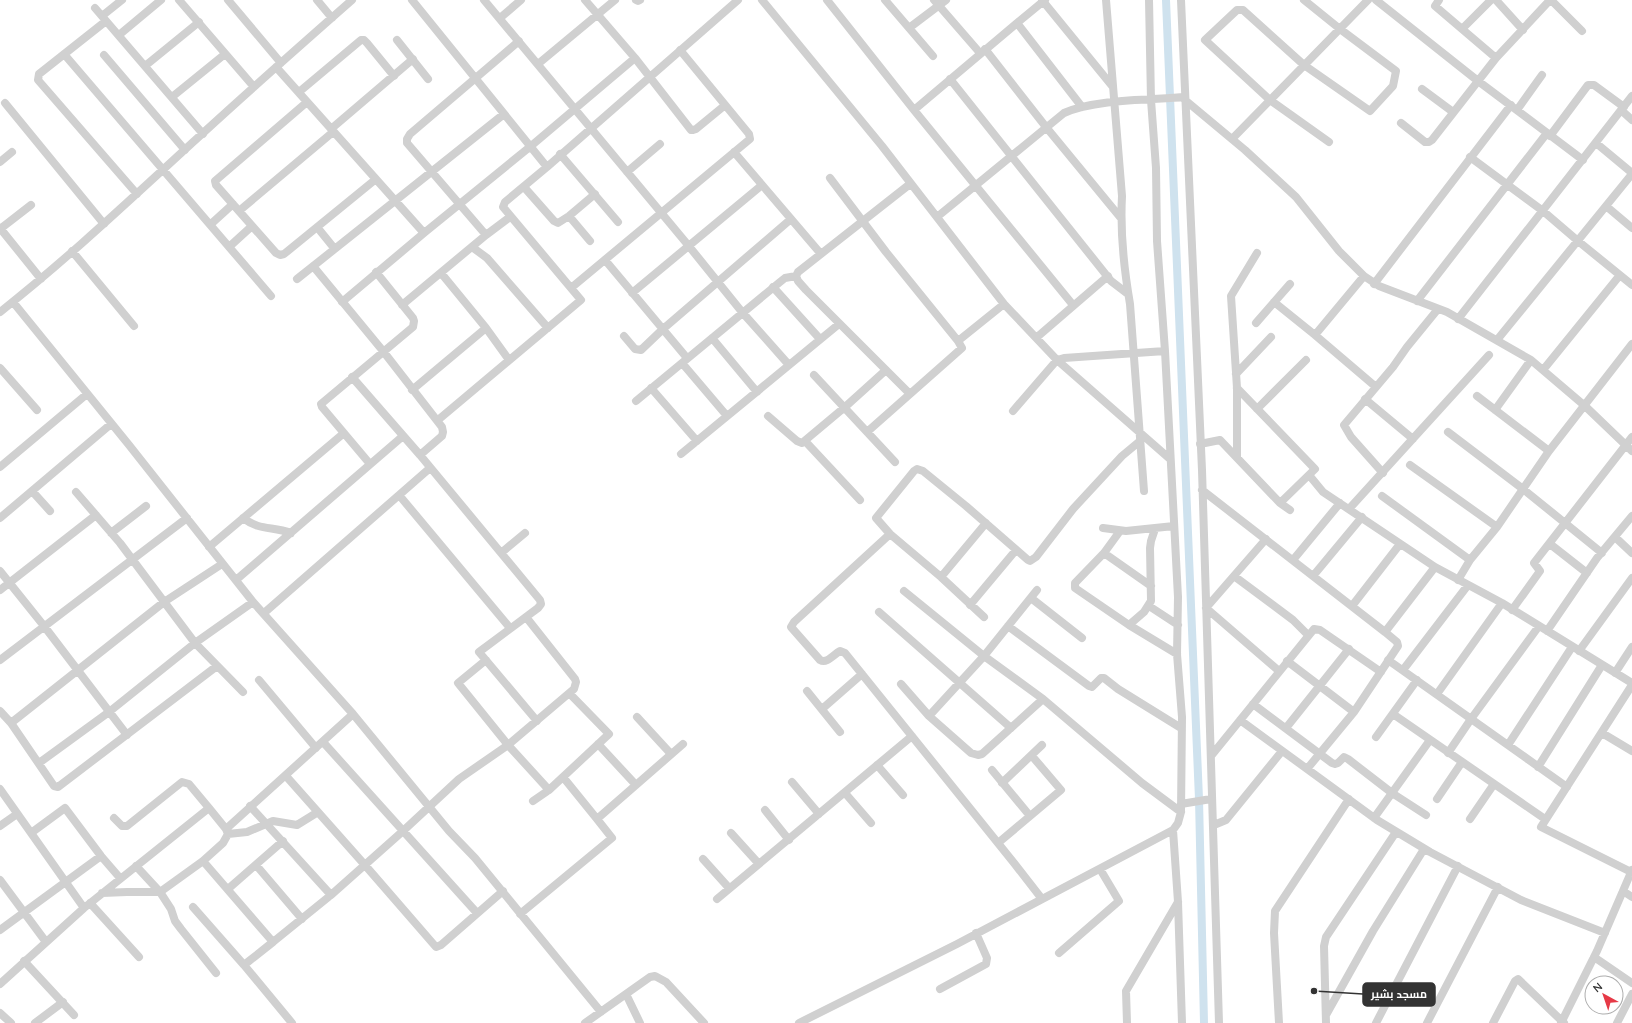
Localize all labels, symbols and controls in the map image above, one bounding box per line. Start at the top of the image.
north arrow [1584,975,1624,1015]
text: N [1590,979,1605,995]
callout: مسجد بشیر [1363,983,1435,1006]
text: مسجد بشیر [1370,987,1427,1001]

